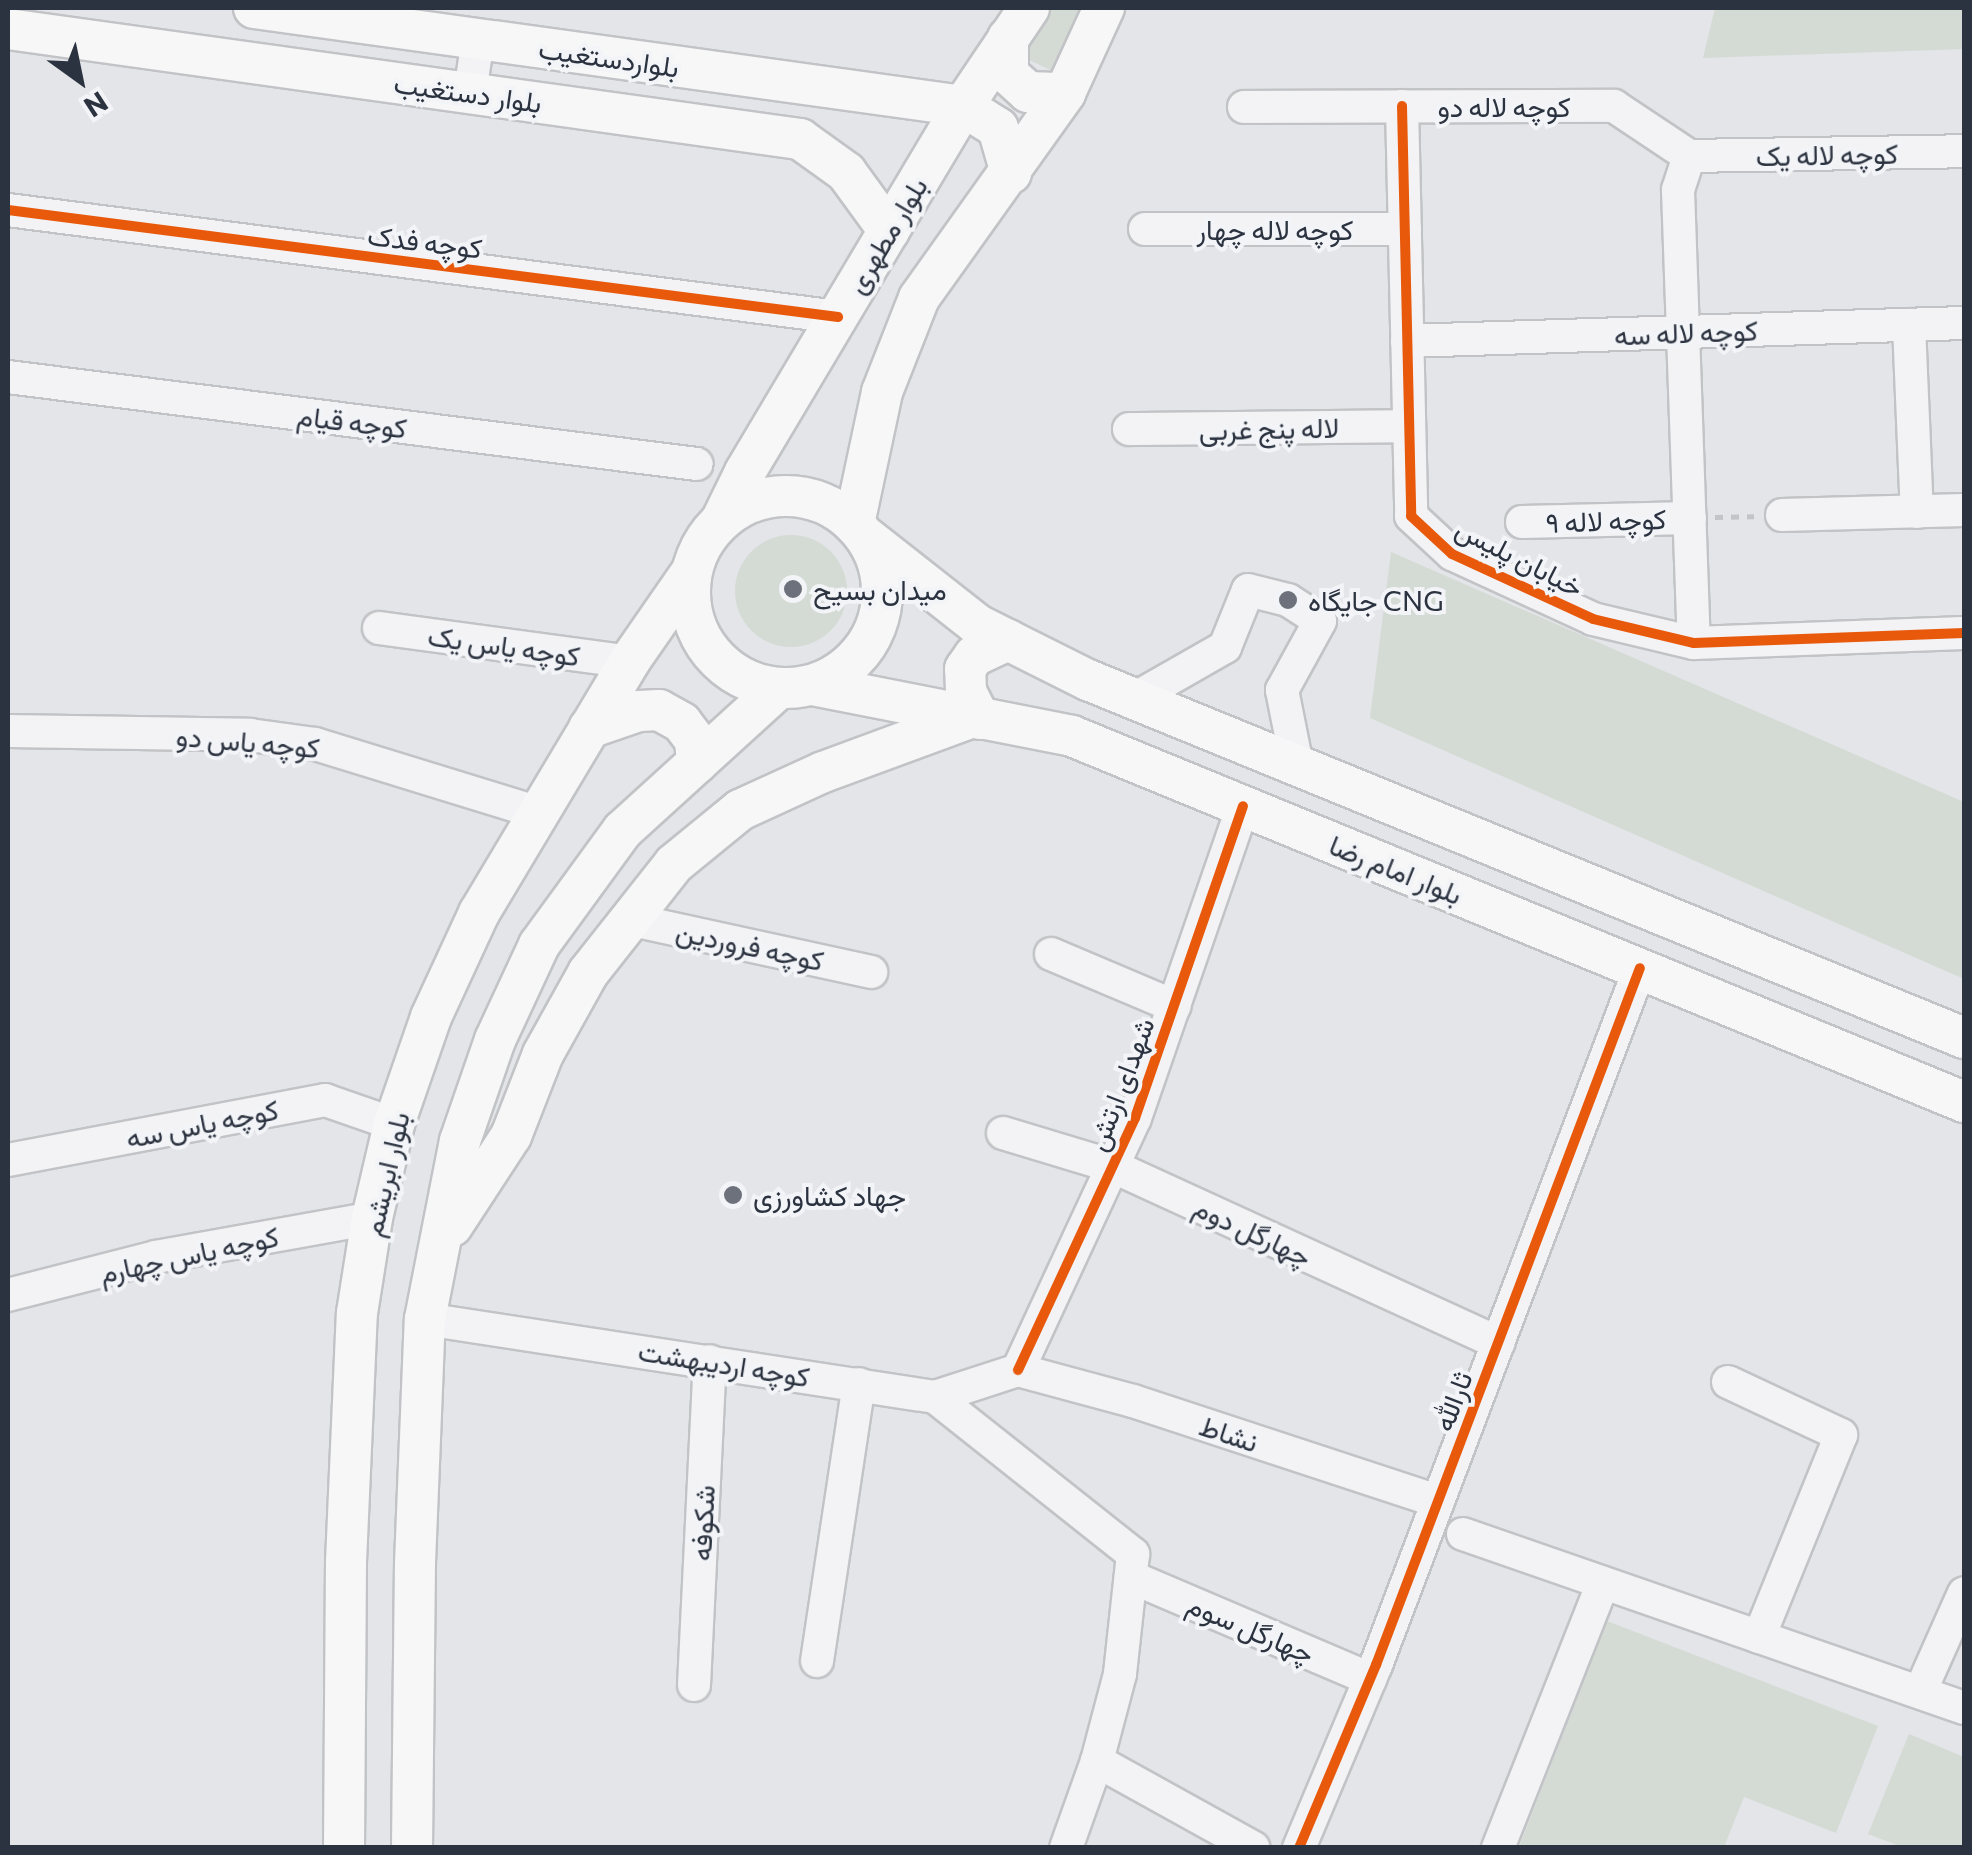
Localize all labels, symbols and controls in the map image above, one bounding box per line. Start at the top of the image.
north arrow [30,30,130,130]
street label: بلواردستغیب [537,31,681,83]
street label: بلوار دستغیب [392,65,544,119]
text: N [78,85,114,125]
street label: کوچه لاله دو [1437,89,1571,123]
street label: کوچه لاله یک [1755,136,1899,172]
street label: بلوار مطهری [838,171,934,299]
street label: کوچه لاله چهار [1197,212,1353,246]
street label: کوچه فدک [366,217,484,265]
street label: کوچه لاله سه [1613,313,1759,351]
street label: کوچه قیام [295,398,409,444]
street label: لاله پنج غربی [1199,410,1339,446]
street label: کوچه لاله ۹ [1545,501,1667,539]
street label: خیابان پلیس [1451,511,1589,603]
place label: میدان بسیح [813,572,947,606]
marker: میدان بسیح [782,578,804,600]
place label: جایگاه CNG [1308,583,1444,617]
marker: جایگاه CNG [1277,589,1299,611]
street label: کوچه یاس یک [426,618,582,672]
street label: کوچه یاس دو [175,718,321,764]
street label: بلوار امام رضا [1325,827,1467,911]
street label: کوچه فروردین [673,913,827,977]
street label: شهدای ارتش [1079,1013,1161,1155]
street label: کوچه یاس سه [123,1092,281,1154]
street label: بلوار ابریشم [354,1108,416,1240]
place label: جهاد کشاورزی [753,1178,906,1212]
marker: جهاد کشاورزی [722,1184,744,1206]
street label: چهارگل دوم [1189,1189,1317,1273]
street label: کوچه یاس چهارم [96,1219,282,1289]
street label: کوچه اردیبهشت [636,1333,812,1393]
street label: ثارالله [1425,1366,1479,1436]
street label: نشاط [1195,1408,1263,1458]
street label: شکوفه [683,1484,721,1562]
street label: چهارگل سوم [1182,1586,1320,1670]

